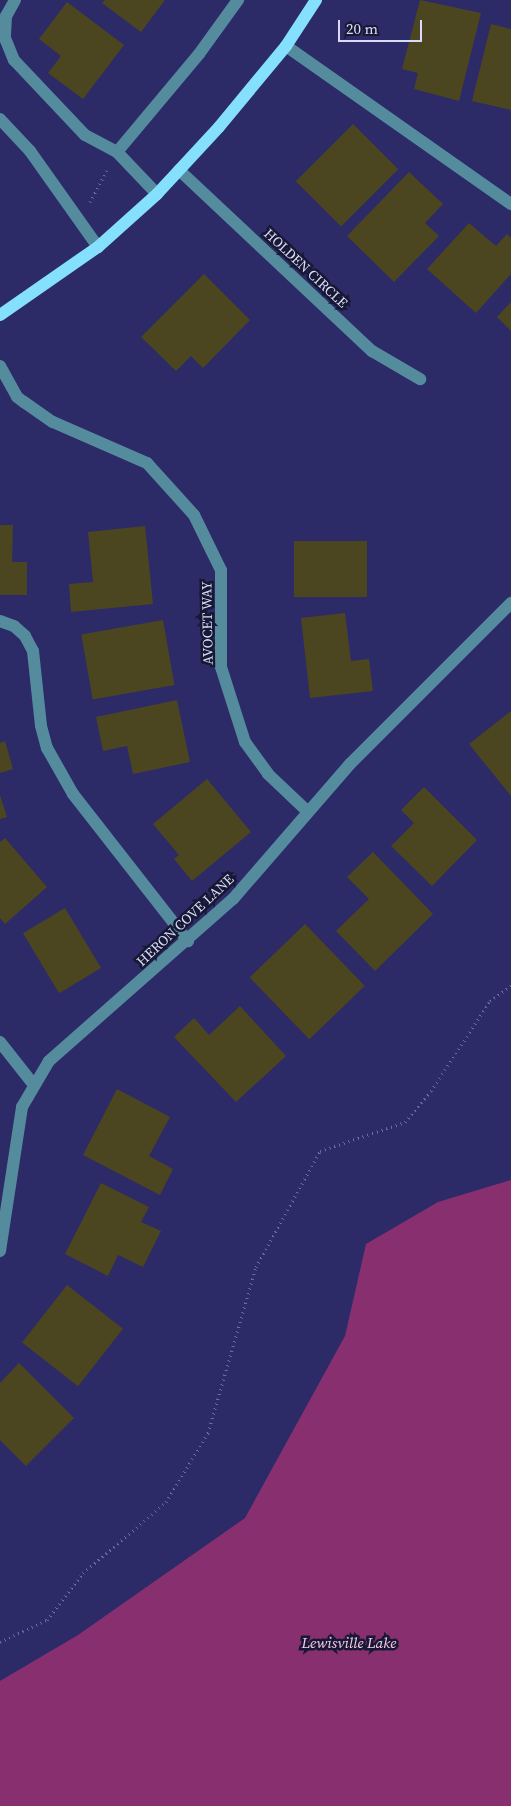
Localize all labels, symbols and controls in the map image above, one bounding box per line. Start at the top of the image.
scale bar [341,10,425,42]
text: 20 m [346,18,378,39]
street label: HOLDEN CIRCLE [261,225,351,311]
street label: AVOCET WAY [198,581,216,665]
street label: HERON COVE LANE [133,871,237,969]
water label: Lewisville Lake [302,1634,396,1652]

